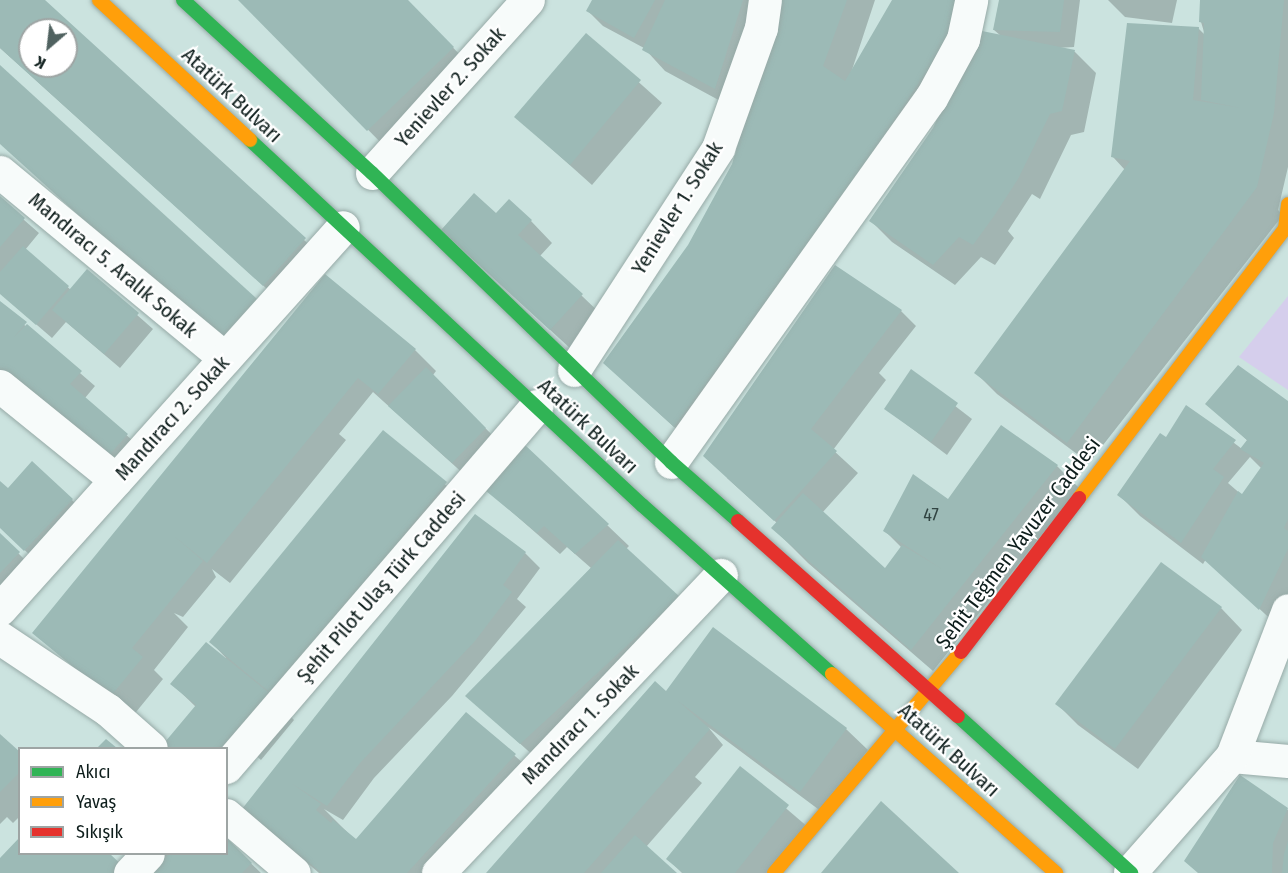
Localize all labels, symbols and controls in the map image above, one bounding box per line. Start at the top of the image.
north arrow [18,18,78,78]
street label: Yenievler 2. Sokak [389,22,511,152]
street label: Atatürk Bulvarı [177,42,287,148]
text: K [32,52,49,73]
street label: Yenievler 1. Sokak [626,137,728,279]
street label: Mandıracı 5. Aralık Sokak [24,187,202,343]
street label: Mandıracı 2. Sokak [110,351,234,485]
street label: Atatürk Bulvarı [533,373,643,479]
street label: Şehit Teğmen Yavuzer Caddesi [930,432,1106,654]
street label: Şehit Pilot Ulaş Türk Caddesi [291,486,471,688]
house number: 47 [923,504,939,526]
street label: Mandıracı 1. Sokak [516,659,644,789]
street label: Atatürk Bulvarı [893,698,1005,802]
legend [18,747,228,855]
text: Akıcı [76,761,111,783]
text: Yavaş [76,791,116,813]
text: Sıkışık [76,821,123,843]

